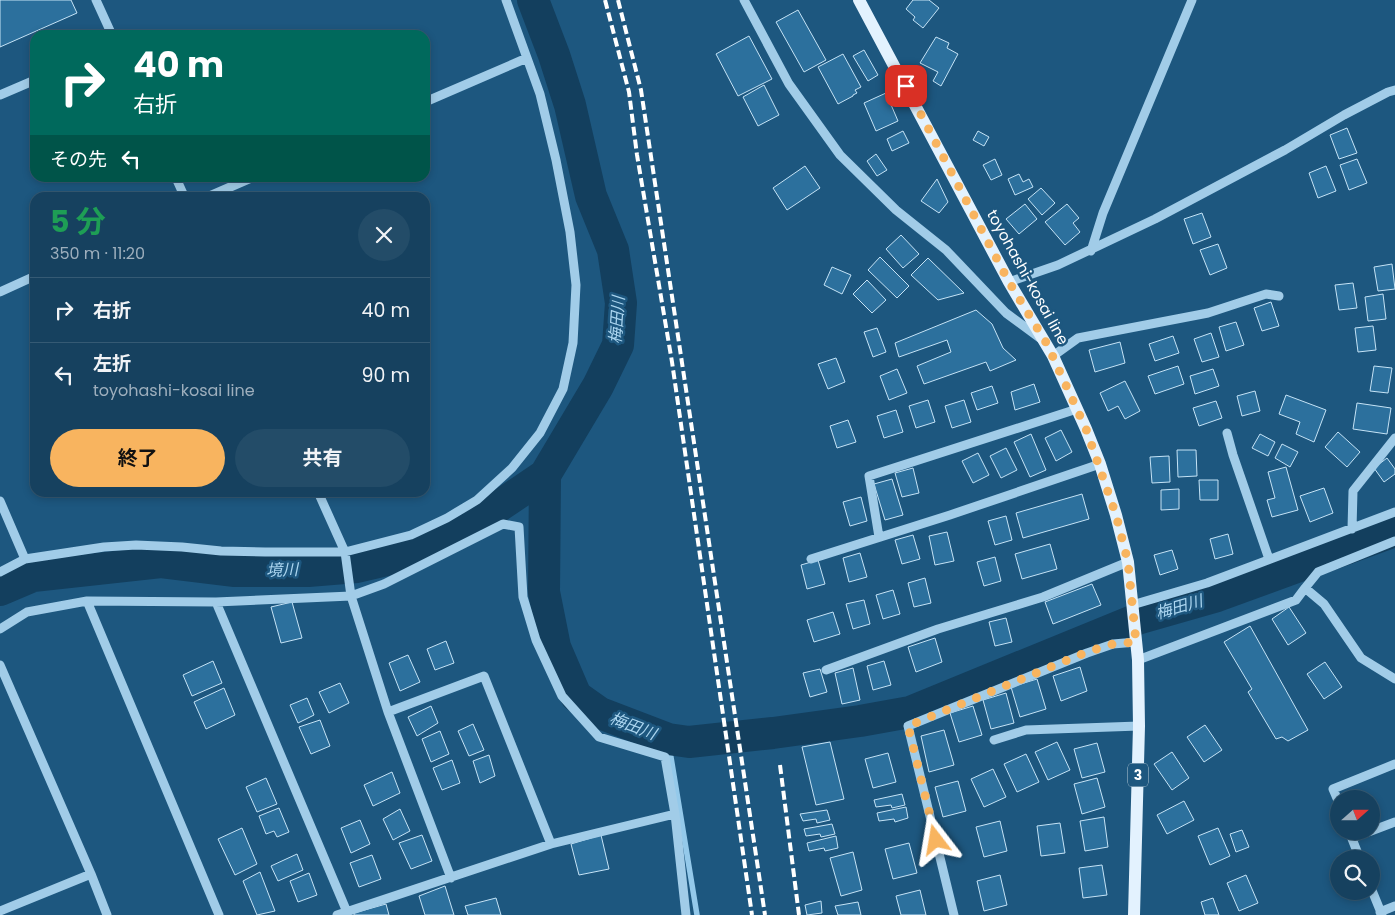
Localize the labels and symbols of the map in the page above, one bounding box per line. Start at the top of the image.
pin [885,65,927,107]
street label: toyohashi-kosai line [982,206,1074,348]
water label: 梅田川 [604,293,630,345]
water label: 境川 [266,558,300,582]
water label: 梅田川 [1153,589,1207,625]
water label: 梅田川 [606,707,661,746]
road number: 3 [1128,764,1148,786]
north arrow [1330,790,1380,840]
position arrow [909,813,961,865]

